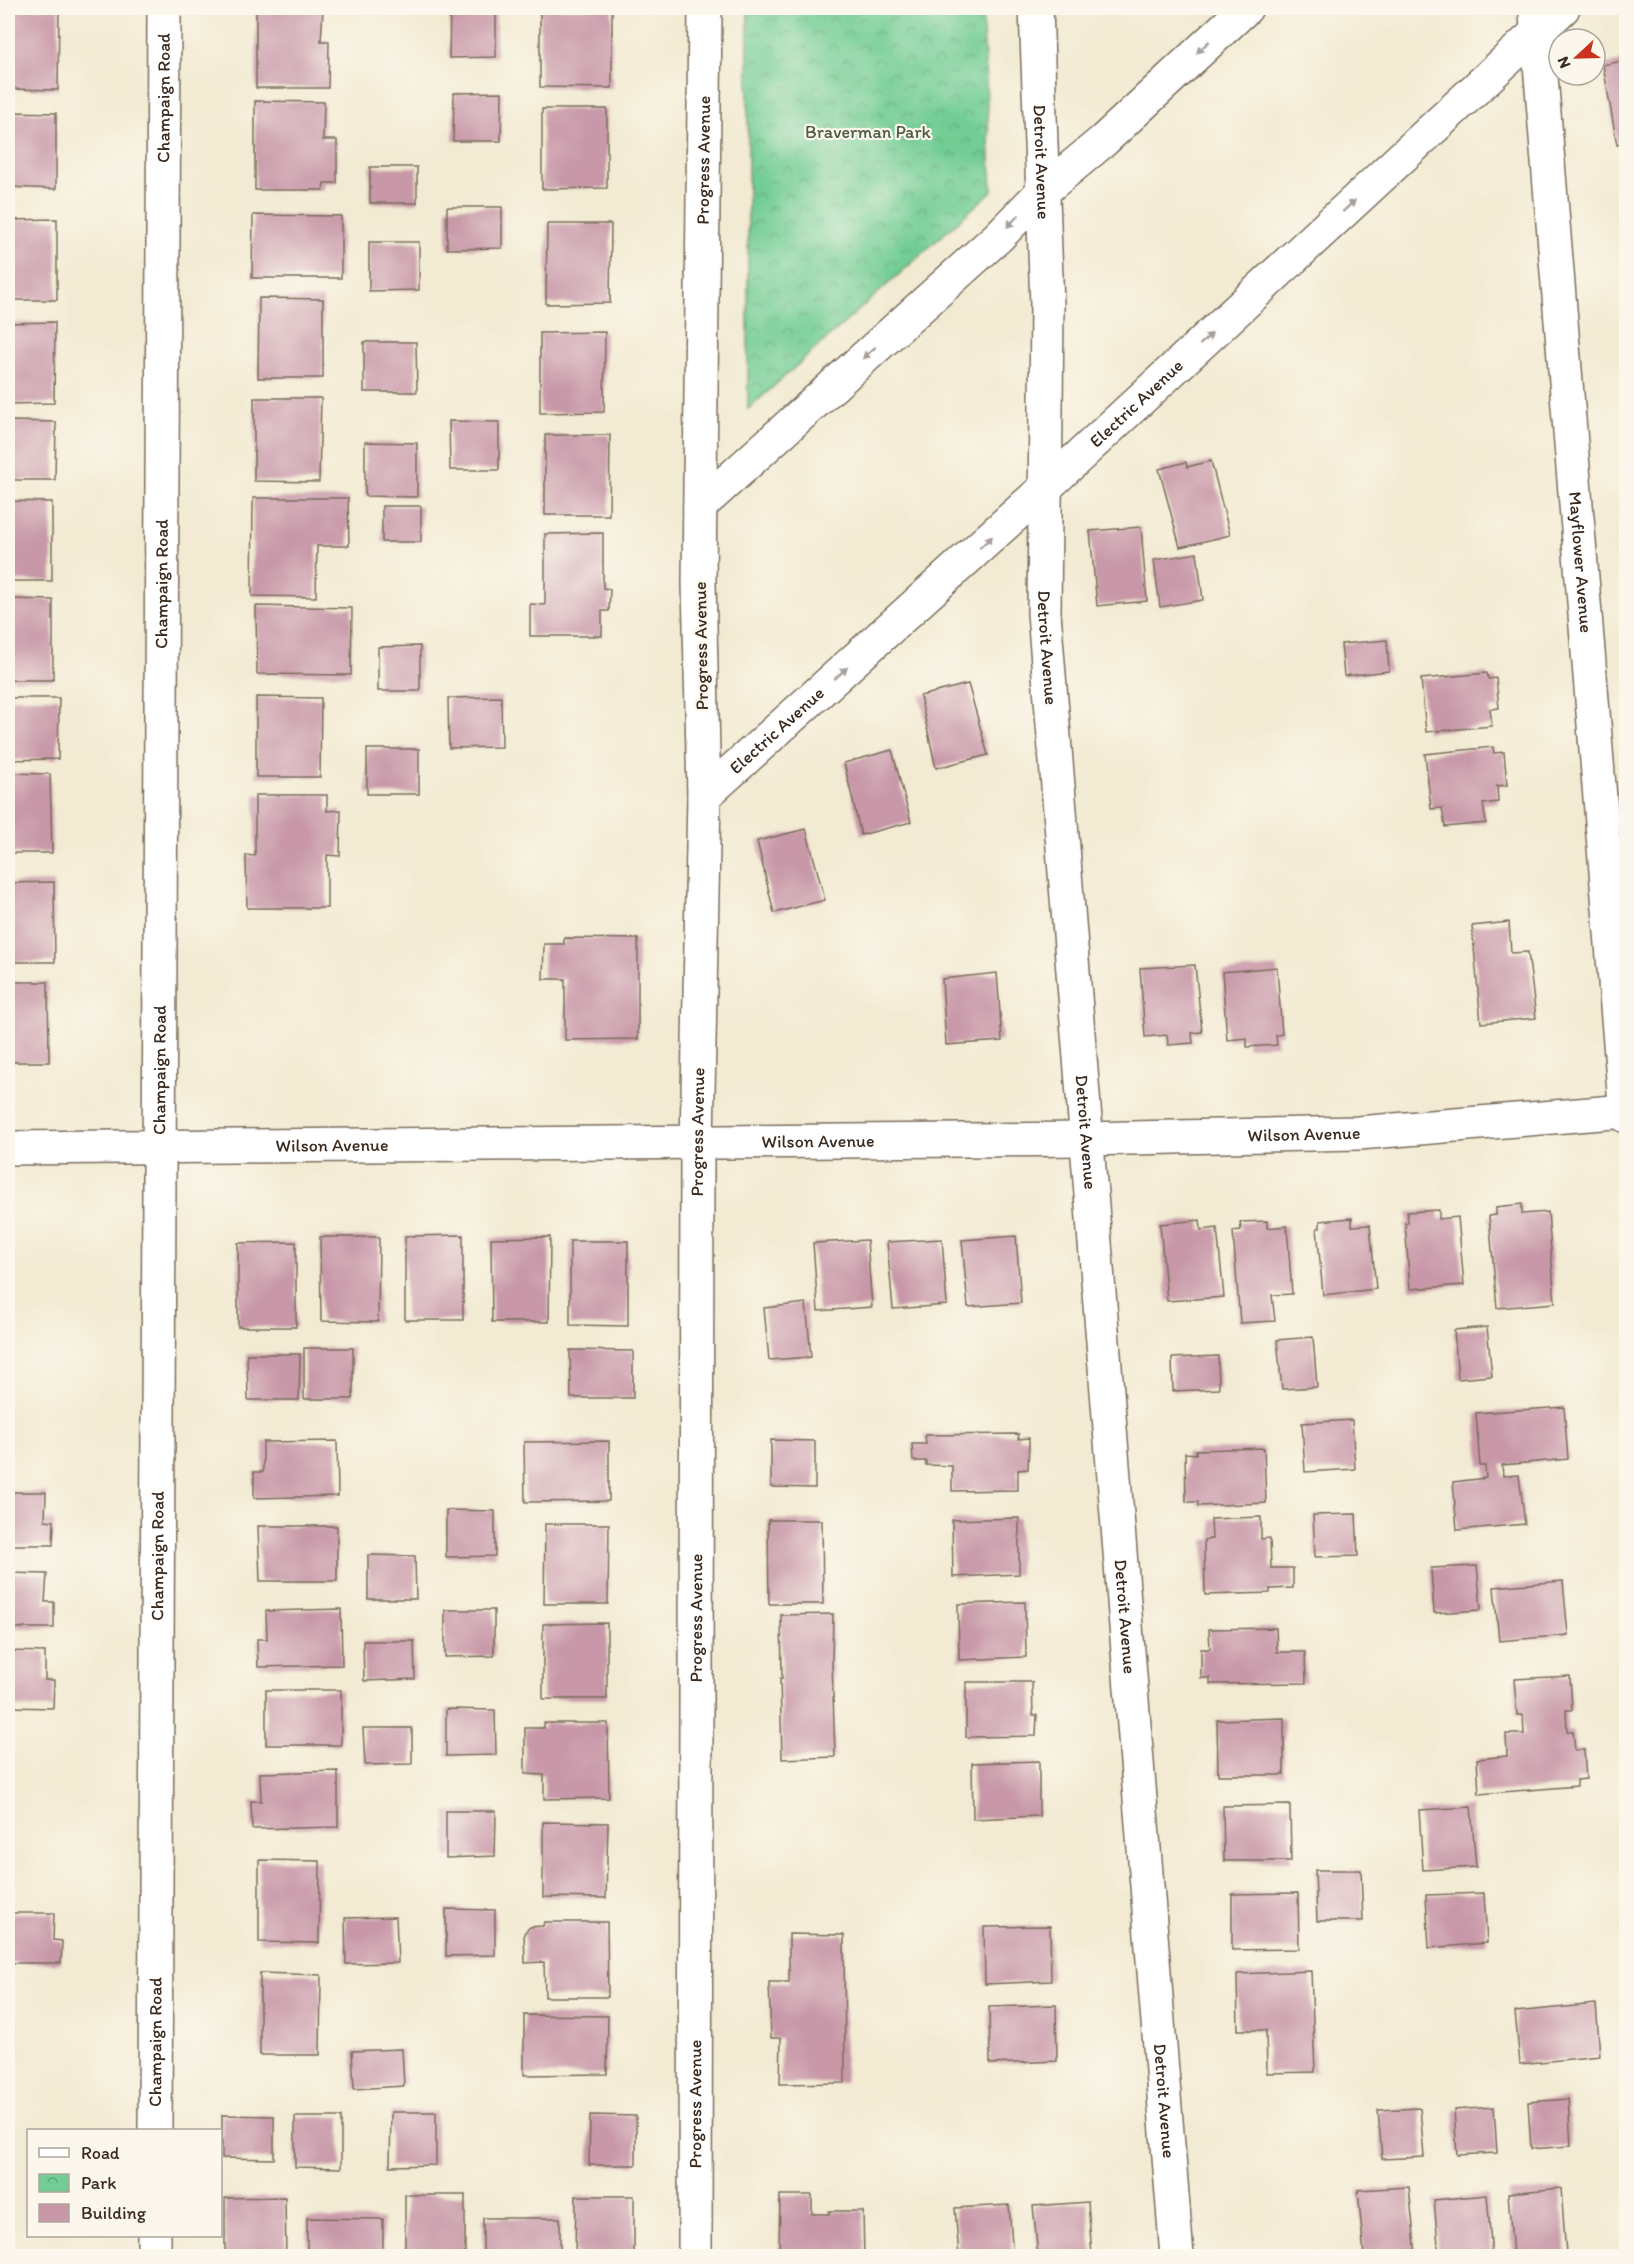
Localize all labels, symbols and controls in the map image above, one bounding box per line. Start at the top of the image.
north arrow [1547,27,1607,87]
street label: Champaign Road [152,33,175,163]
one-way arrow [1197,40,1211,54]
text: N [1553,54,1574,71]
street label: Progress Avenue [692,96,715,225]
street label: Detroit Avenue [1029,104,1055,220]
park label: Braverman Park [805,121,932,143]
one-way arrow [1341,200,1356,213]
one-way arrow [1006,214,1020,229]
one-way arrow [1199,332,1213,346]
one-way arrow [862,346,877,360]
street label: Electric Avenue [1085,355,1188,452]
street label: Mayflower Avenue [1564,491,1597,634]
street label: Champaign Road [150,519,173,649]
one-way arrow [978,535,993,549]
street label: Progress Avenue [689,581,713,711]
street label: Detroit Avenue [1033,590,1062,706]
one-way arrow [833,667,848,680]
street label: Electric Avenue [725,682,829,779]
street label: Champaign Road [148,1005,171,1135]
street label: Progress Avenue [686,1067,710,1196]
street label: Detroit Avenue [1070,1074,1102,1190]
street label: Wilson Avenue [1247,1122,1361,1146]
street label: Wilson Avenue [761,1130,875,1153]
street label: Wilson Avenue [275,1134,389,1157]
street label: Champaign Road [146,1491,169,1621]
street label: Progress Avenue [685,1554,707,1682]
street label: Detroit Avenue [1110,1558,1141,1675]
street label: Champaign Road [144,1977,167,2107]
street label: Progress Avenue [684,2040,706,2168]
street label: Detroit Avenue [1149,2043,1180,2159]
legend [27,2129,222,2237]
text: Road [81,2142,120,2164]
text: Park [81,2172,116,2194]
text: Building [81,2202,147,2224]

